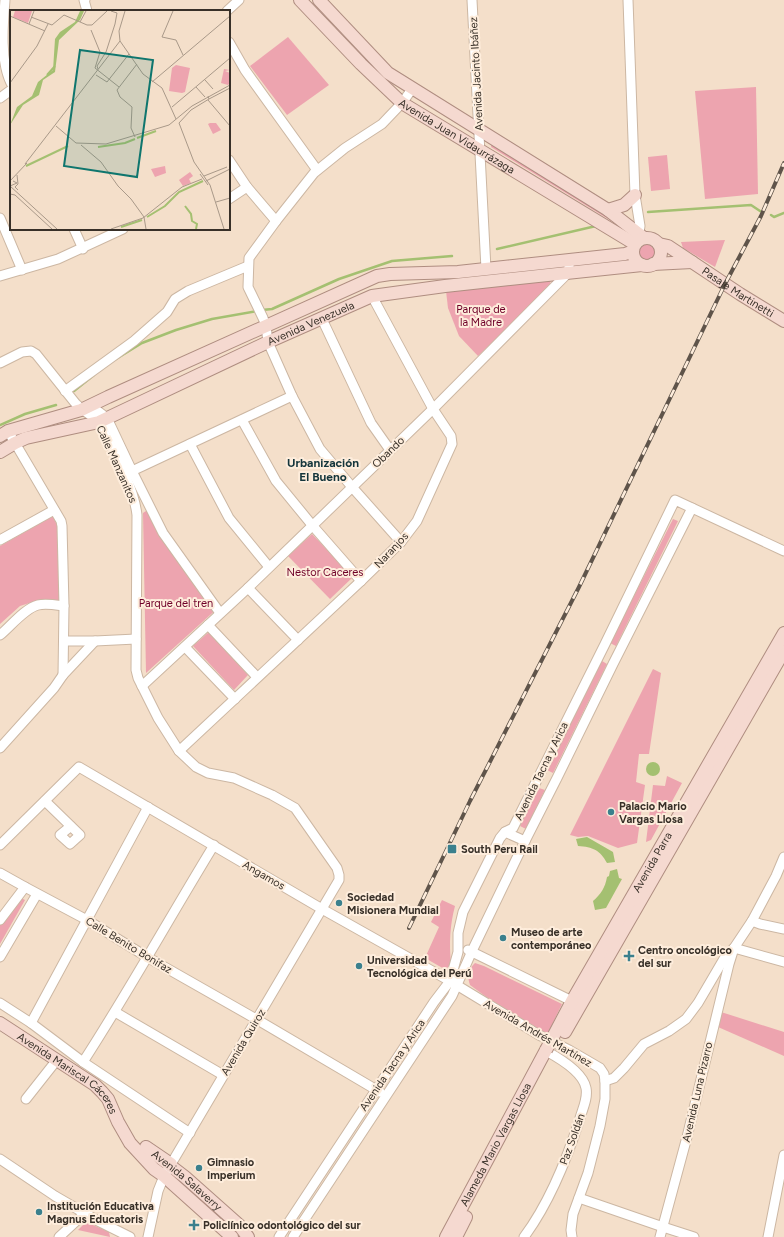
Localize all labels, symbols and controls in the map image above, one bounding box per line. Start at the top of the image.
inset map [10,10,230,230]
street label: Avenida Jacinto Ibáñez [467,17,486,131]
street label: Avenida Juan Vidaurrázaga [396,96,517,177]
street label: Pasaje Martinetti [699,265,776,320]
street label: Avenida Venezuela [266,299,356,348]
park label: Parque de la Madre [456,303,506,329]
street label: Calle Manzanitos [94,423,139,505]
street label: Obando [370,434,407,471]
district label: Urbanización El Bueno [287,456,359,484]
street label: Naranjos [372,530,411,571]
park label: Nestor Caceres [287,566,363,579]
park label: Parque del tren [139,597,213,610]
street label: Avenida Tacna y Arica [512,720,571,822]
place label: Palacio Mario Vargas Llosa [619,800,687,826]
marker: Palacio Mario Vargas Llosa [606,807,616,817]
street label: Avenida Parra [630,830,675,895]
marker: South Peru Rail [446,843,458,855]
place label: South Peru Rail [461,843,538,856]
street label: Angamos [240,858,287,893]
place label: Sociedad Misionera Mundial [347,891,439,917]
marker: Sociedad Misionera Mundial [334,898,344,908]
street label: Calle Benito Bonifaz [83,914,174,976]
place label: Museo de arte contemporáneo [511,926,592,952]
marker: Museo de arte contemporáneo [498,933,508,943]
place label: Centro oncológico del sur [638,944,733,970]
marker: Centro oncológico del sur [623,950,635,962]
place label: Universidad Tecnológica del Perú [367,954,472,980]
marker: Universidad Tecnológica del Perú [354,961,364,971]
street label: Avenida Andrés Martínez [481,997,594,1070]
street label: Avenida Quiroz [219,1007,268,1078]
street label: Avenida Tacna y Arica [357,1017,428,1114]
street label: Avenida Mariscal Cáceres [15,1030,120,1116]
street label: Avenida Luna Pizarro [680,1041,715,1143]
street label: Alameda Mario Vargas Llosa [458,1081,534,1208]
street label: Paz Soldán [557,1112,588,1167]
street label: Avenida Salaverry [149,1148,225,1214]
place label: Gimnasio Imperium [207,1156,256,1182]
marker: Gimnasio Imperium [194,1163,204,1173]
place label: Institución Educativa Magnus Educatoris [47,1200,154,1226]
marker: Institución Educativa Magnus Educatoris [34,1207,44,1217]
marker: Policlínico odontológico del sur [188,1219,200,1231]
place label: Policlínico odontológico del sur [203,1219,361,1232]

